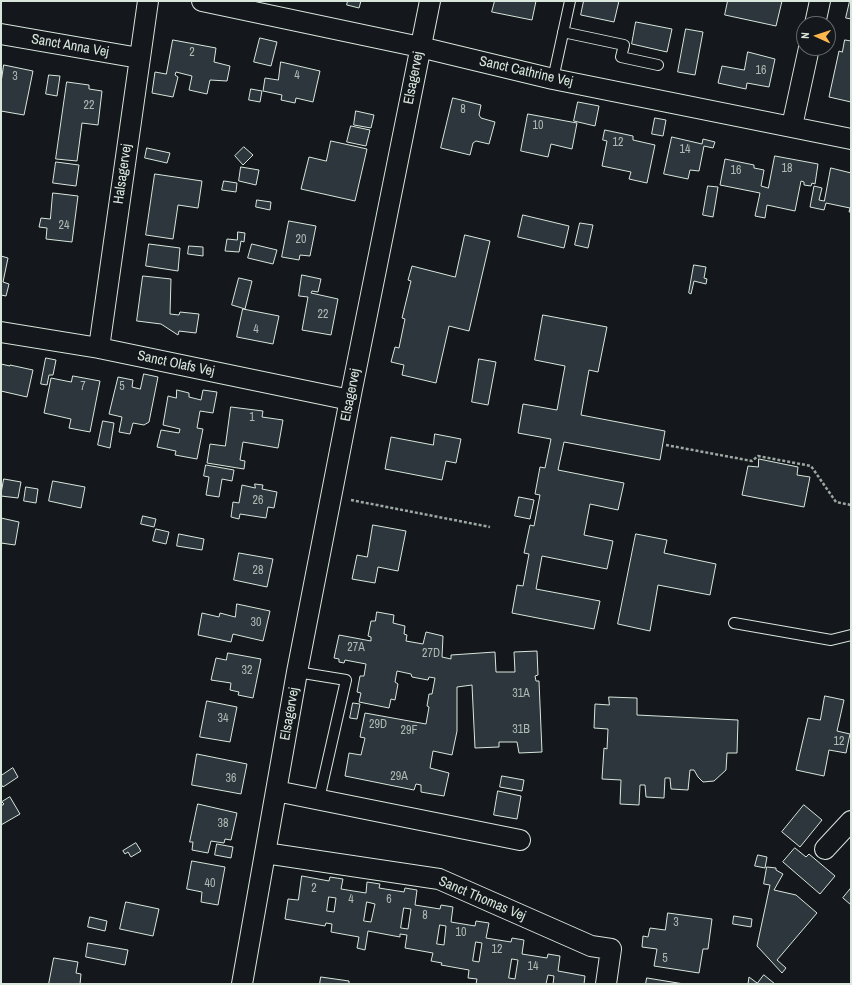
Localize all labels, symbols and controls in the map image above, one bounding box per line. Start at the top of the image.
north arrow [796,16,836,56]
street label: Sanct Anna Vej [30,31,110,61]
text: N [798,32,812,39]
house number: 2 [189,46,195,60]
street label: Elsagervej [401,50,427,106]
street label: Sanct Cathrine Vej [477,53,575,91]
house number: 16 [756,64,766,78]
house number: 4 [294,69,300,83]
house number: 3 [12,70,18,84]
house number: 22 [84,99,94,113]
house number: 8 [460,103,466,117]
house number: 10 [533,119,543,133]
house number: 12 [613,136,623,150]
street label: Halsagervej [110,143,136,205]
house number: 14 [680,143,690,157]
house number: 18 [782,162,792,176]
house number: 16 [731,164,741,178]
house number: 24 [59,219,69,233]
house number: 20 [296,233,306,247]
house number: 22 [318,308,328,322]
house number: 4 [253,323,259,337]
street label: Sanct Olafs Vej [136,348,216,380]
street label: Elsagervej [338,367,364,423]
house number: 7 [80,380,86,394]
house number: 5 [119,380,125,394]
house number: 1 [249,411,255,425]
house number: 26 [253,494,263,508]
house number: 28 [253,564,263,578]
house number: 30 [251,616,261,630]
house number: 27A [347,641,365,655]
house number: 27D [422,647,440,661]
house number: 32 [242,664,252,678]
street label: Elsagervej [277,686,303,742]
house number: 31A [512,687,530,701]
house number: 34 [218,712,228,726]
house number: 29D [369,718,387,732]
house number: 31B [512,723,530,737]
house number: 29F [401,724,417,738]
house number: 12 [834,735,844,749]
house number: 29A [390,770,408,784]
house number: 36 [226,772,236,786]
house number: 38 [218,817,228,831]
street label: Sanct Thomas Vej [436,873,528,925]
house number: 40 [205,877,215,891]
house number: 2 [311,882,317,896]
house number: 4 [348,893,354,907]
house number: 6 [386,893,392,907]
house number: 8 [422,909,428,923]
house number: 3 [673,916,679,930]
house number: 10 [456,926,466,940]
house number: 12 [492,943,502,957]
house number: 5 [662,952,668,966]
house number: 14 [528,960,538,974]

